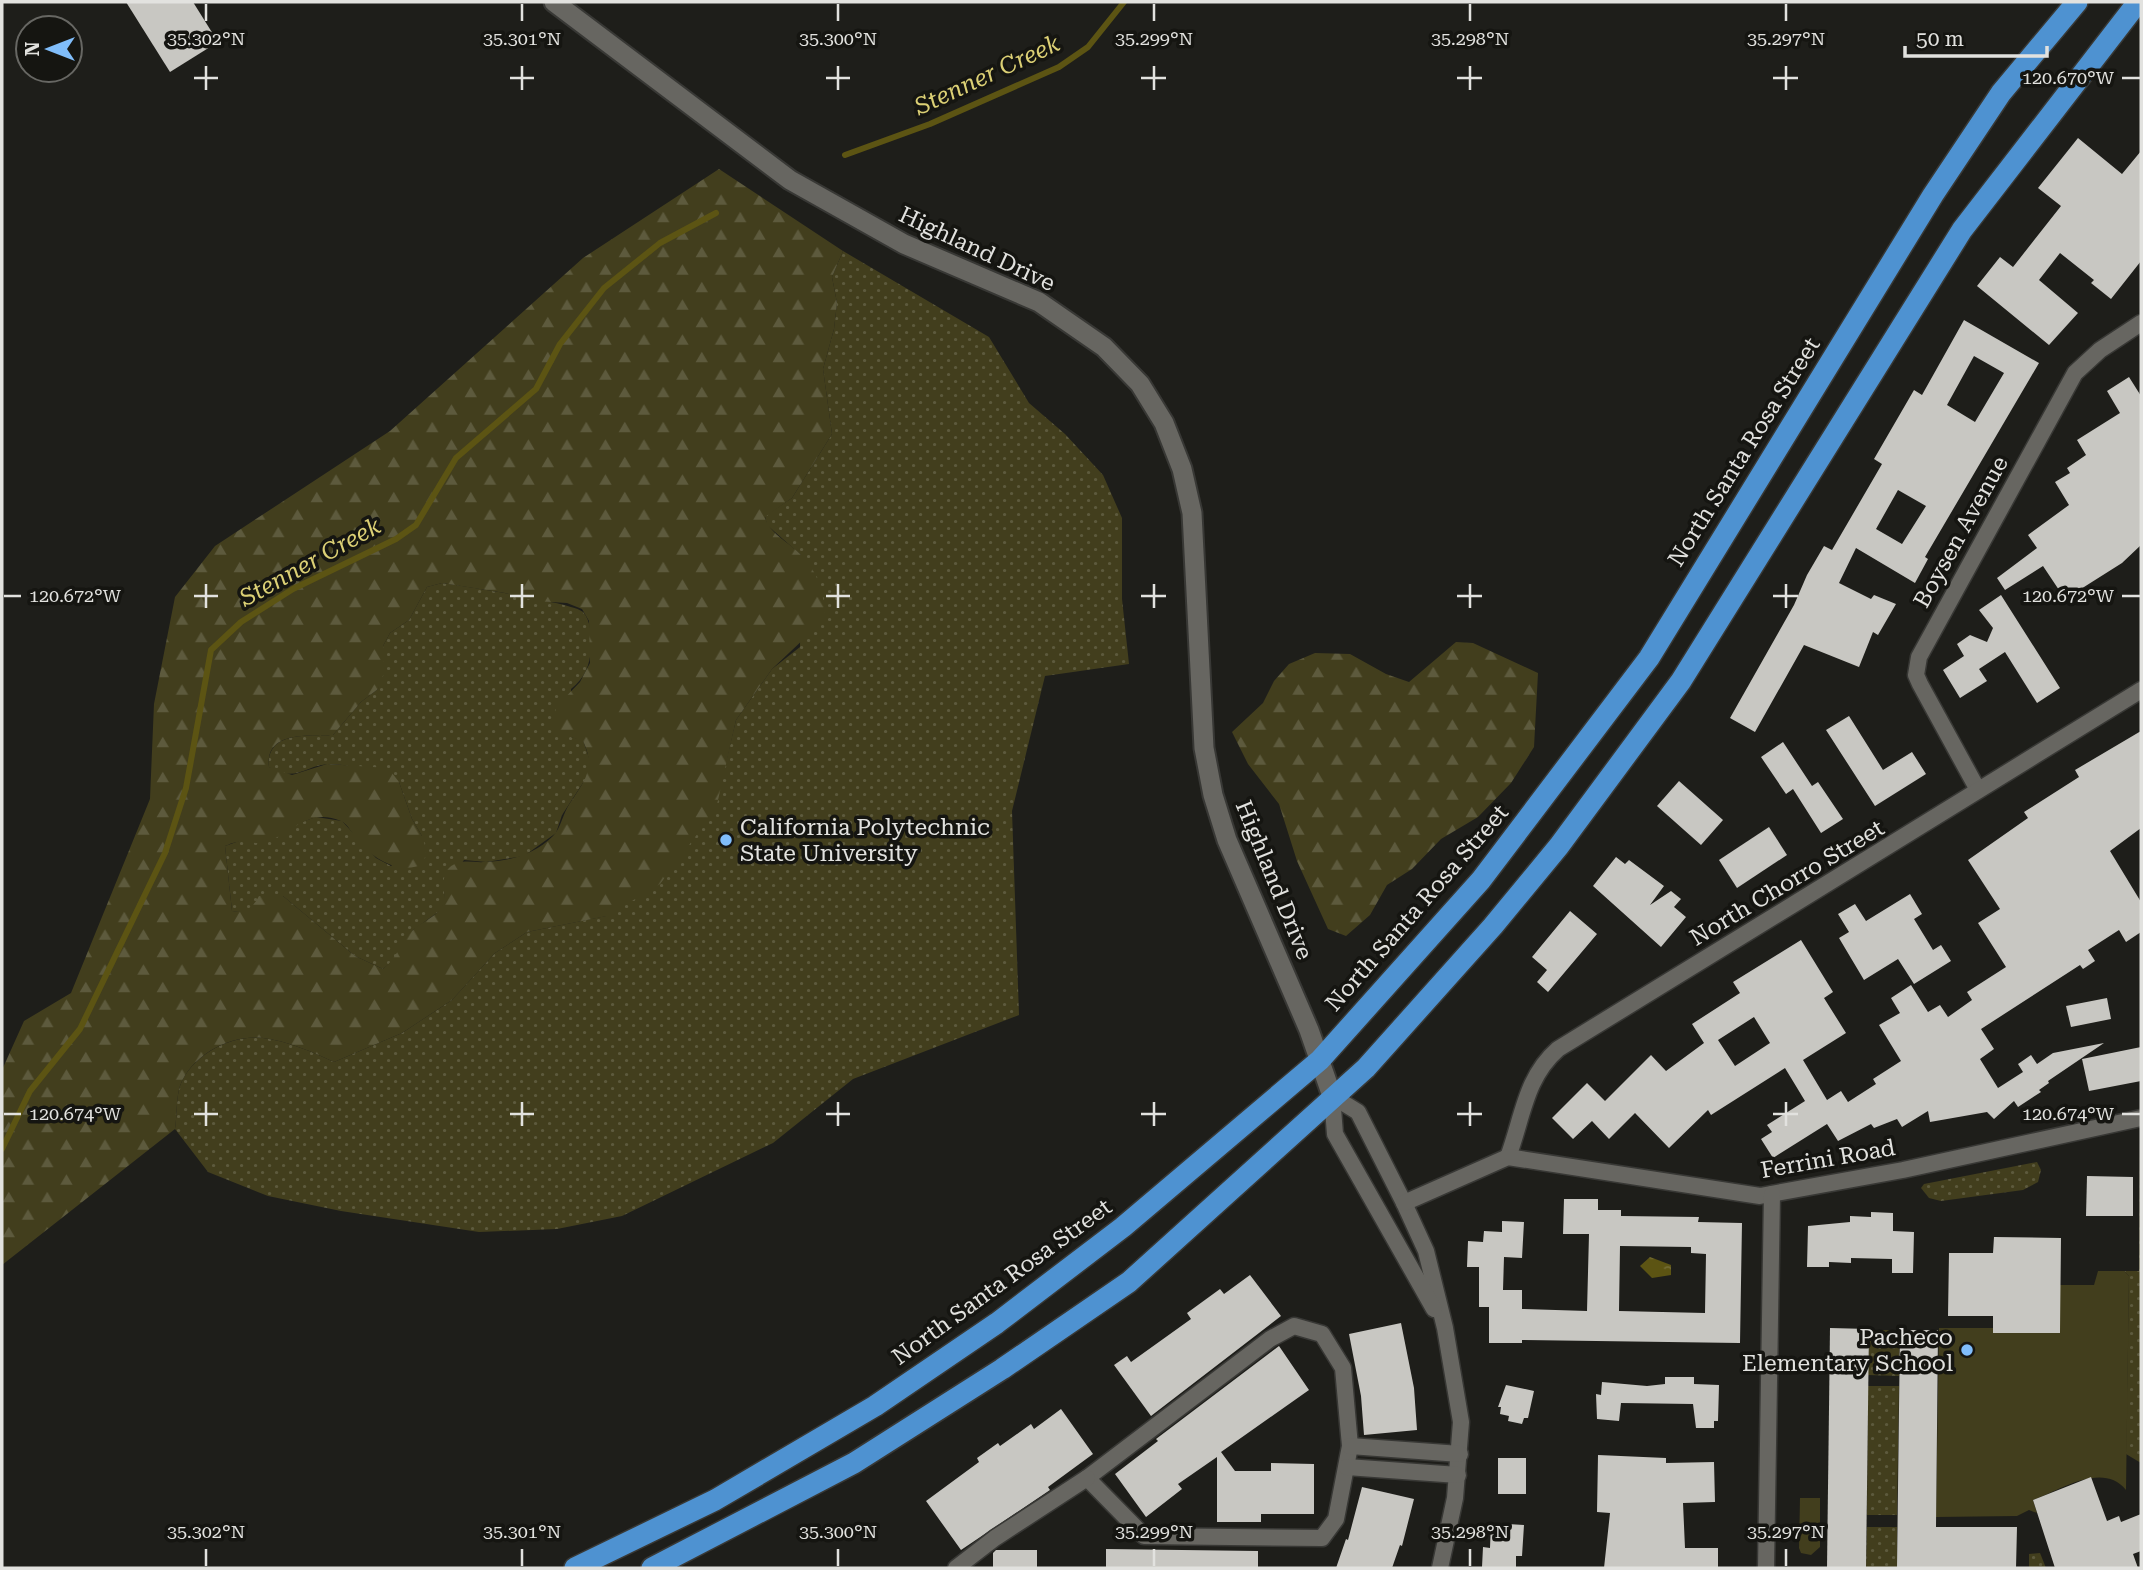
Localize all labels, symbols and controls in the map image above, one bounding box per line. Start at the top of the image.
north arrow [14,14,84,84]
scale bar [1905,14,2047,58]
text: 50 m [1916,27,1964,51]
text: 35.302°N [167,28,245,49]
text: 35.301°N [483,28,561,49]
text: 35.300°N [799,28,877,49]
text: 35.299°N [1115,28,1193,49]
text: 35.298°N [1431,28,1509,49]
text: 35.297°N [1747,28,1825,49]
water label: Stenner Creek [909,29,1064,121]
text: N [21,41,44,56]
text: 120.670°W [2022,67,2115,88]
street label: Highland Drive [895,201,1059,297]
street label: North Santa Rosa Street [1662,332,1826,571]
street label: Boysen Avenue [1908,452,2014,612]
water label: Stenner Creek [234,512,385,613]
text: 120.672°W [29,585,122,606]
text: 120.672°W [2022,585,2115,606]
street label: Highland Drive [1230,797,1318,963]
street label: North Santa Rosa Street [1320,799,1514,1017]
place label: California Polytechnic State University [740,814,990,867]
street label: North Chorro Street [1685,814,1889,952]
marker: California Polytechnic State University [718,832,734,848]
text: 120.674°W [29,1103,122,1124]
text: 120.674°W [2022,1103,2115,1124]
street label: Ferrini Road [1759,1134,1898,1184]
street label: North Santa Rosa Street [887,1193,1117,1371]
place label: Pacheco Elementary School [1742,1324,1953,1377]
marker: Pacheco Elementary School [1959,1342,1975,1358]
text: 35.302°N [167,1521,245,1542]
text: 35.301°N [483,1521,561,1542]
text: 35.300°N [799,1521,877,1542]
text: 35.299°N [1115,1521,1193,1542]
text: 35.298°N [1431,1521,1509,1542]
text: 35.297°N [1747,1521,1825,1542]

